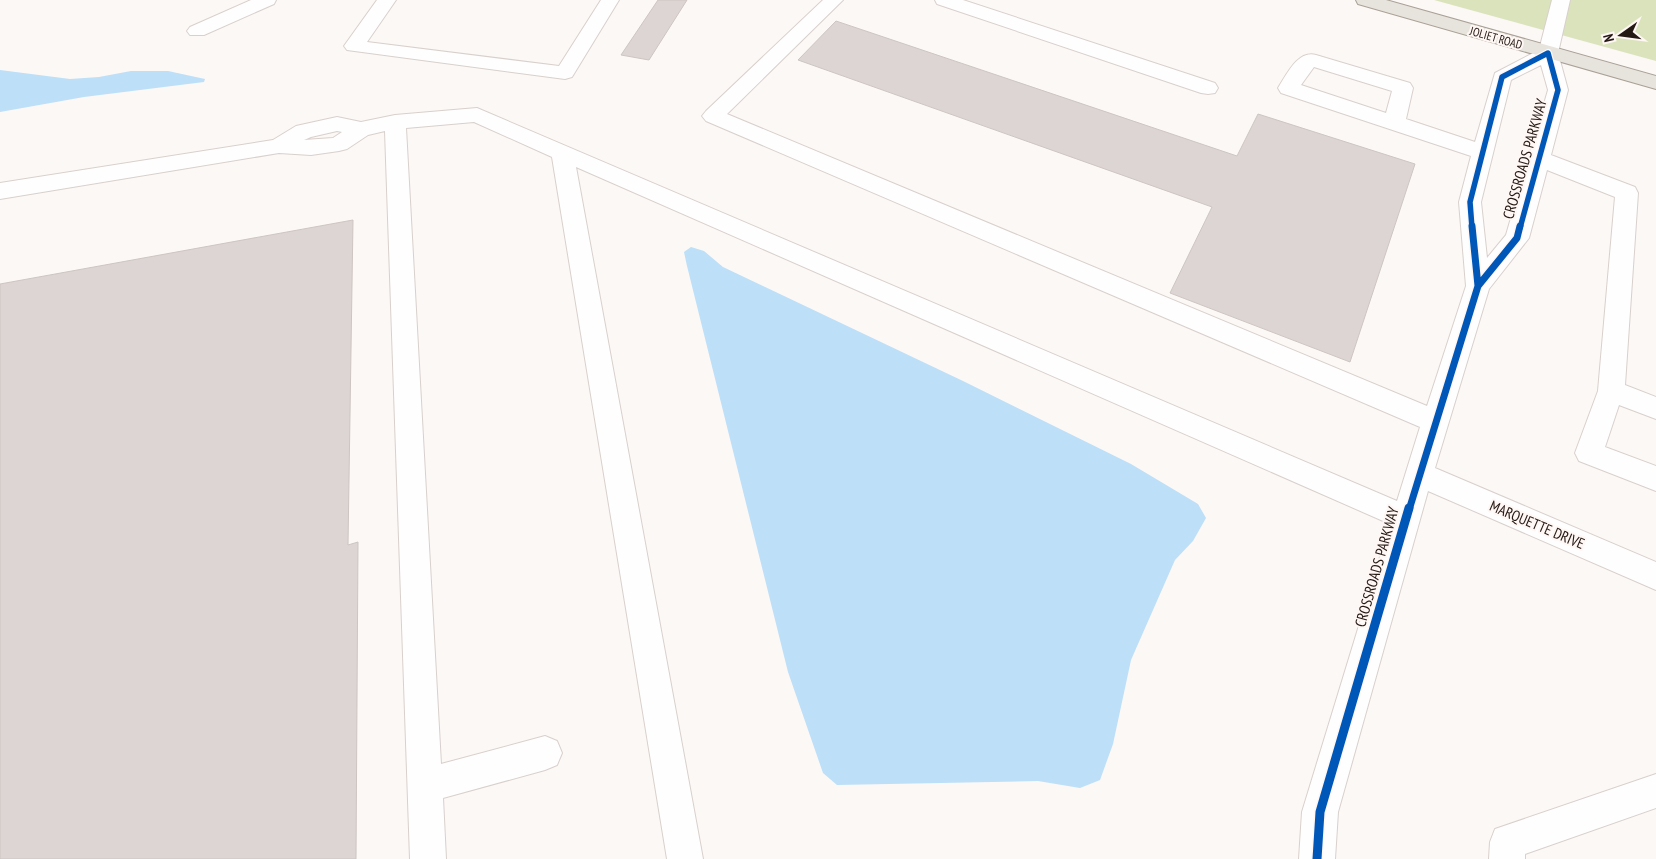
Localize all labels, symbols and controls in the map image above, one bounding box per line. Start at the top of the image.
north arrow [1596,10,1646,60]
street label: JOLIET ROAD [1467,23,1524,52]
text: N [1599,32,1618,44]
street label: CROSSROADS PARKWAY [1498,96,1551,221]
street label: MARQUETTE DRIVE [1487,496,1587,553]
street label: CROSSROADS PARKWAY [1350,504,1403,629]

